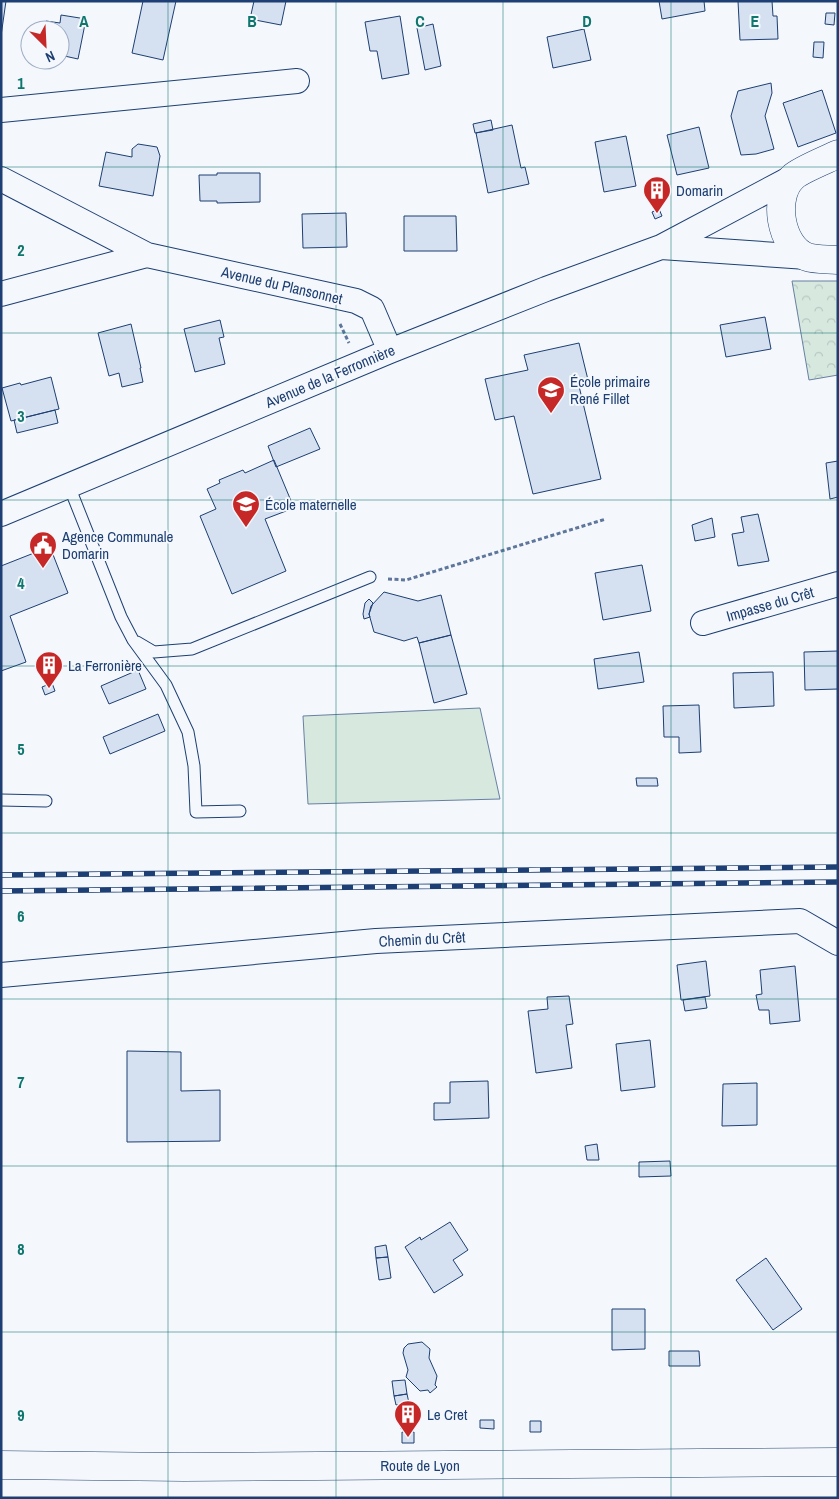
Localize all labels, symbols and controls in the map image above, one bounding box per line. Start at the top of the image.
text: A [79,10,89,32]
text: B [247,10,257,32]
text: C [415,10,425,32]
text: D [582,10,592,32]
text: E [751,10,760,32]
north arrow [20,20,70,70]
text: N [43,47,58,67]
text: 1 [17,72,25,94]
building icon: Domarin [642,175,672,214]
place label: Domarin [676,180,723,201]
text: 2 [17,239,25,261]
street label: Avenue du Plansonnet [218,261,345,309]
street label: Avenue de la Ferronnière [261,339,398,413]
place label: École primaire René Fillet [570,371,650,409]
school or university icon: École primaire René Fillet [536,375,566,414]
text: 3 [17,405,25,427]
school or university icon: École maternelle [231,489,261,528]
place label: École maternelle [265,494,357,515]
place label: Agence Communale Domarin [61,526,174,564]
public building icon: Agence Communale Domarin [28,530,58,569]
text: 4 [17,572,25,594]
street label: Impasse du Crêt [724,581,817,627]
building icon: La Ferronière [34,650,64,689]
place label: La Ferronière [68,655,142,676]
text: 5 [17,738,25,760]
text: 6 [17,905,25,927]
street label: Chemin du Crêt [378,926,466,952]
text: 7 [17,1071,25,1093]
text: 8 [17,1238,25,1260]
building icon: Le Cret [393,1399,423,1438]
text: 9 [17,1404,25,1426]
place label: Le Cret [427,1404,468,1425]
street label: Route de Lyon [380,1455,460,1476]

